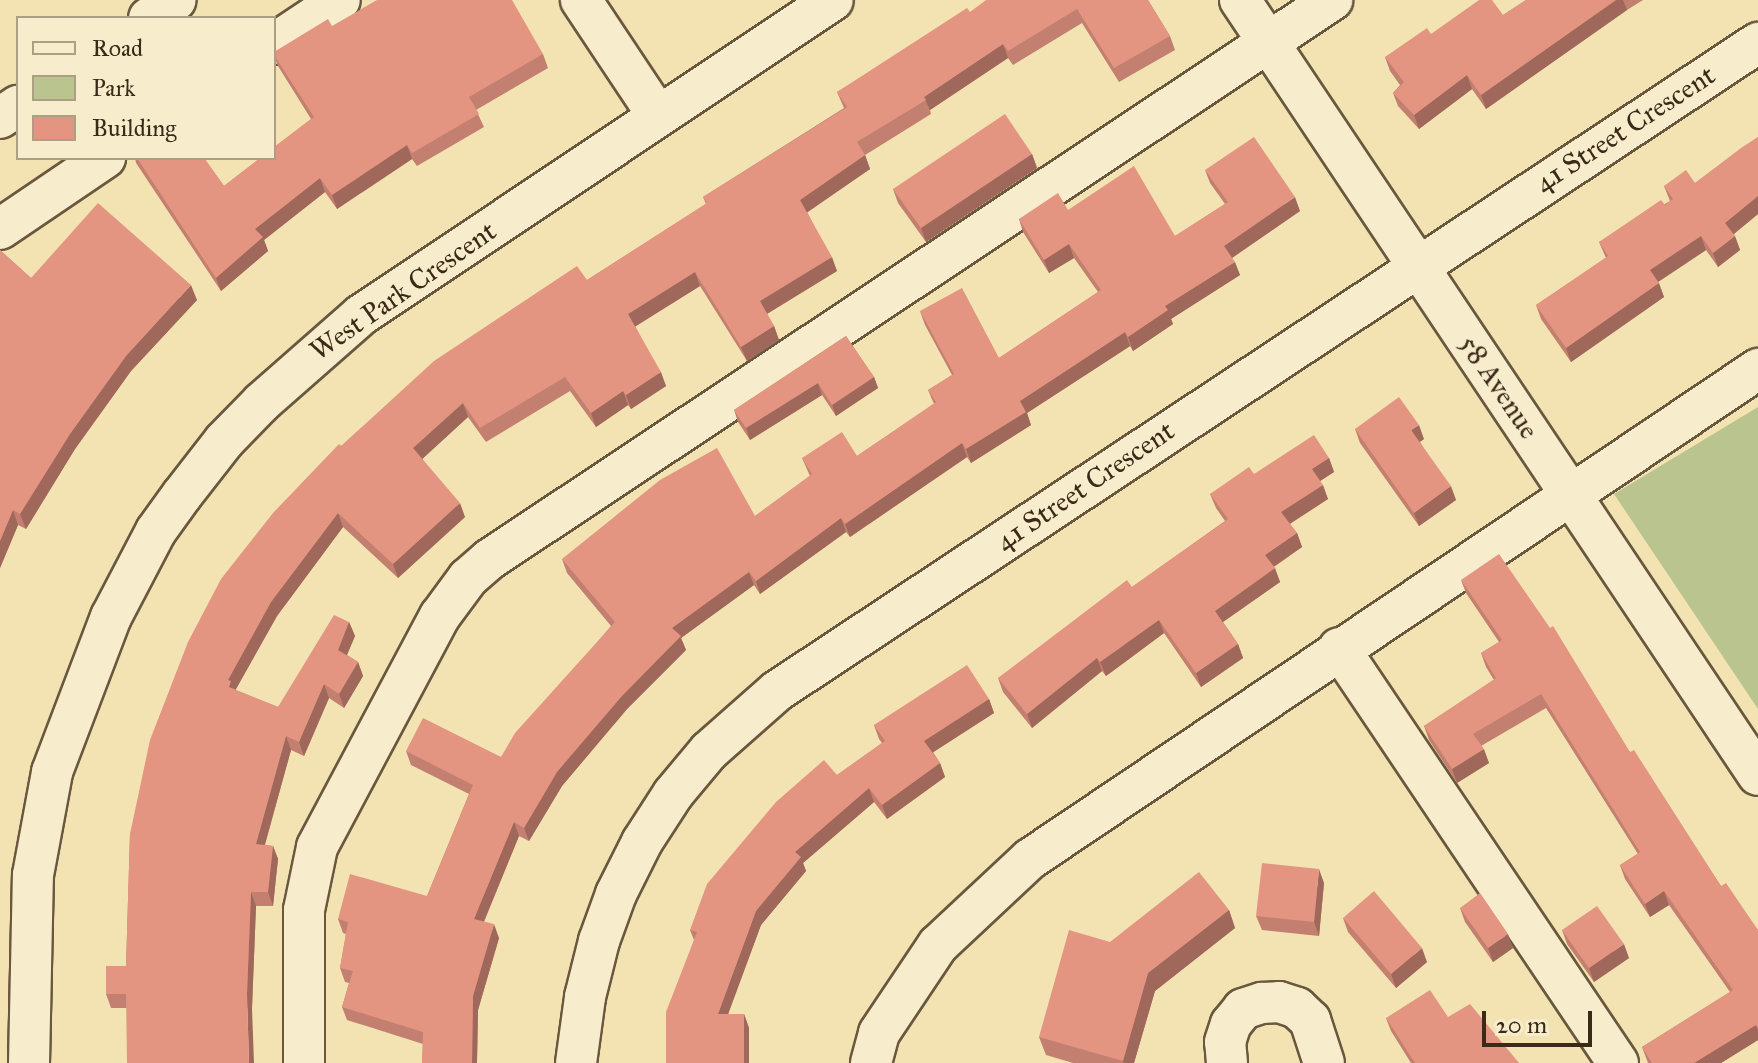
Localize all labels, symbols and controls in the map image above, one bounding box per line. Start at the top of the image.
legend [16,16,276,160]
text: Road [92,33,143,63]
street label: 41 Street Crescent [1529,58,1721,200]
text: Park [92,73,135,103]
text: Building [92,113,177,143]
street label: West Park Crescent [303,214,503,368]
street label: 58 Avenue [1452,329,1546,445]
street label: 41 Street Crescent [989,414,1181,558]
scale bar [1486,995,1596,1045]
text: 20 m [1496,1010,1547,1040]

